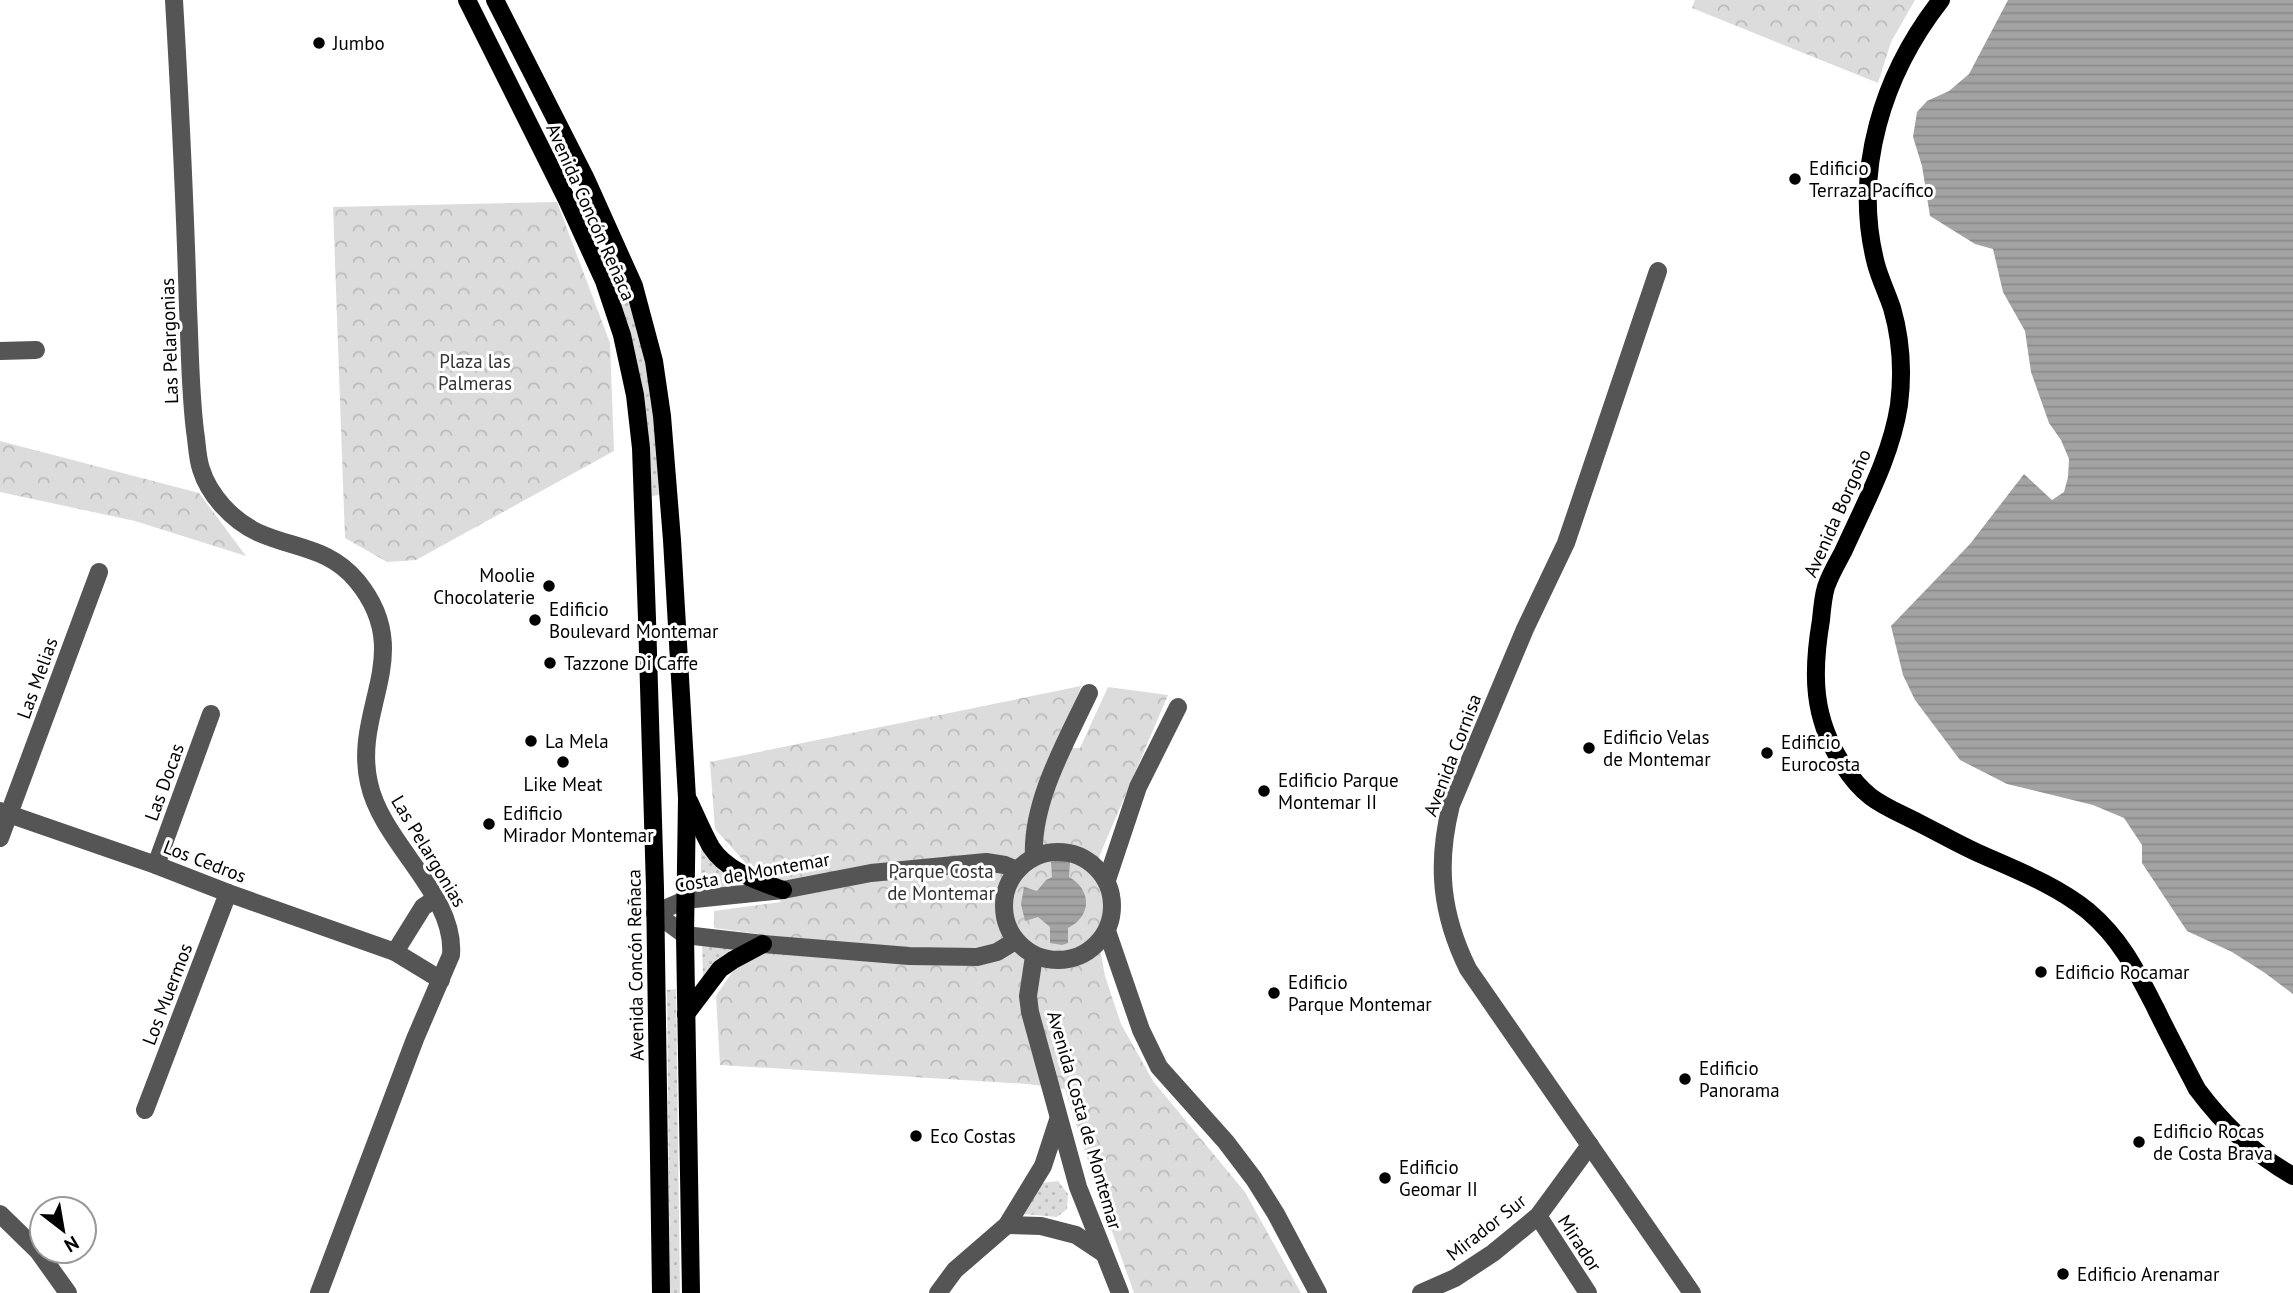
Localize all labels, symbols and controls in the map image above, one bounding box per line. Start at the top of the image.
place label: Jumbo [332,31,385,55]
marker: Jumbo [311,35,327,51]
street label: Avenida Concón Reñaca [541,120,641,304]
place label: Edificio Terraza Pacífico [1809,156,1934,202]
marker: Edificio Terraza Pacífico [1787,171,1803,187]
street label: Las Pelargonias [155,277,183,405]
park label: Plaza las Palmeras [438,349,512,395]
street label: Avenida Borgoño [1798,445,1876,581]
place label: Moolie Chocolaterie [433,563,535,609]
marker: Moolie Chocolaterie [541,578,557,594]
place label: Edificio Boulevard Montemar [549,597,719,643]
marker: Edificio Boulevard Montemar [527,612,543,628]
street label: Las Melias [11,634,63,722]
place label: Tazzone Di Caffe [564,651,698,675]
marker: Tazzone Di Caffe [542,655,558,671]
street label: Avenida Cornisa [1418,690,1486,820]
place label: Edificio Velas de Montemar [1603,725,1711,771]
place label: La Mela [545,729,609,753]
place label: Edificio Eurocosta [1781,730,1860,776]
marker: La Mela [523,733,539,749]
street label: Las Docas [139,740,189,824]
marker: Edificio Velas de Montemar [1581,740,1597,756]
marker: Edificio Eurocosta [1759,745,1775,761]
marker: Like Meat [555,754,571,770]
place label: Edificio Parque Montemar II [1278,768,1399,814]
place label: Like Meat [523,772,603,796]
marker: Edificio Parque Montemar II [1256,783,1272,799]
street label: Las Pelargonias [386,791,472,911]
place label: Edificio Mirador Montemar [503,801,654,847]
marker: Edificio Mirador Montemar [481,816,497,832]
street label: Los Cedros [160,834,250,888]
street label: Costa de Montemar [673,846,832,897]
park label: Parque Costa de Montemar [887,859,995,905]
street label: Avenida Concón Reñaca [621,869,649,1061]
street label: Los Muermos [137,940,197,1048]
place label: Edificio Rocamar [2055,960,2190,984]
marker: Edificio Rocamar [2033,964,2049,980]
place label: Edificio Parque Montemar [1288,970,1432,1016]
marker: Edificio Parque Montemar [1266,985,1282,1001]
street label: Avenida Costa de Montemar [1042,1008,1128,1233]
place label: Edificio Panorama [1699,1056,1780,1102]
marker: Edificio Panorama [1677,1071,1693,1087]
place label: Edificio Rocas de Costa Brava [2153,1119,2273,1165]
place label: Eco Costas [930,1124,1016,1148]
marker: Eco Costas [908,1128,924,1144]
marker: Edificio Rocas de Costa Brava [2131,1134,2147,1150]
place label: Edificio Geomar II [1399,1155,1478,1201]
marker: Edificio Geomar II [1377,1170,1393,1186]
street label: Mirador Sur [1441,1188,1531,1266]
north arrow [28,1195,98,1265]
street label: Mirador [1553,1210,1607,1276]
text: N [60,1231,83,1258]
place label: Edificio Arenamar [2077,1262,2220,1286]
marker: Edificio Arenamar [2055,1266,2071,1282]

